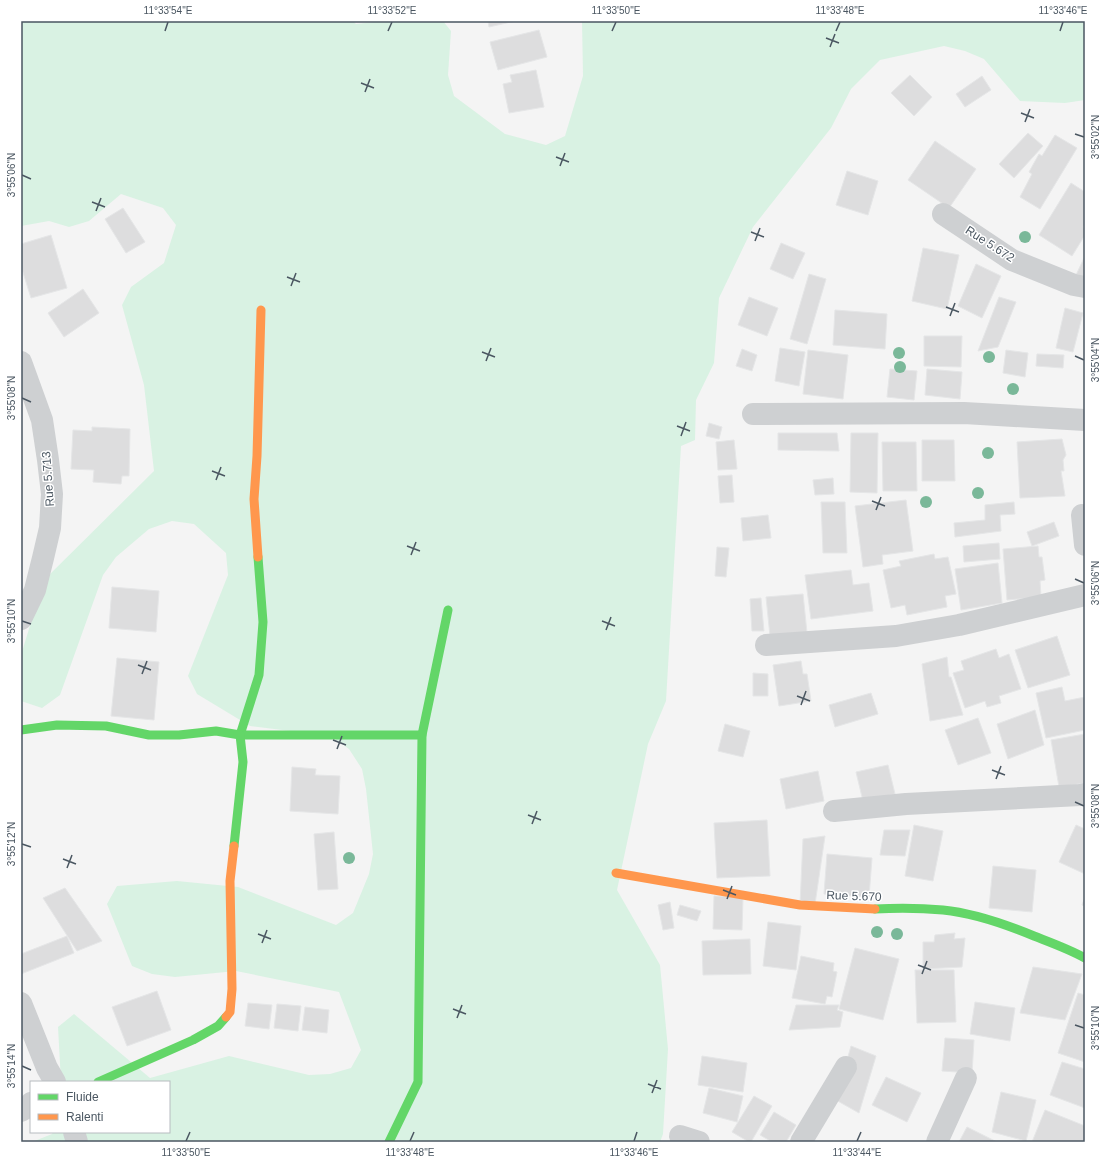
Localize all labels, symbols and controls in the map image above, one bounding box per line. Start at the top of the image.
text: 11°33'54"E [144,5,193,16]
text: 11°33'52"E [368,5,417,16]
text: 11°33'50"E [592,5,641,16]
text: 11°33'48"E [816,5,865,16]
text: 11°33'46"E [1039,5,1088,16]
text: 3°55'02"N [1090,115,1101,159]
text: 3°55'06"N [6,153,17,197]
street label: Rue 5.672 [963,223,1017,265]
text: 3°55'04"N [1090,338,1101,382]
text: 3°55'08"N [6,376,17,420]
street label: Rue 5.713 [39,451,57,507]
text: 3°55'06"N [1090,561,1101,605]
text: 3°55'10"N [6,599,17,643]
text: 3°55'08"N [1090,784,1101,828]
text: 3°55'12"N [6,822,17,866]
street label: Rue 5.670 [826,888,882,904]
text: 3°55'10"N [1090,1006,1101,1050]
text: 3°55'14"N [6,1044,17,1088]
legend [30,1081,170,1133]
text: Fluide [66,1090,99,1104]
text: Ralenti [66,1110,103,1124]
text: 11°33'50"E [162,1147,211,1158]
text: 11°33'48"E [386,1147,435,1158]
text: 11°33'46"E [610,1147,659,1158]
text: 11°33'44"E [833,1147,882,1158]

